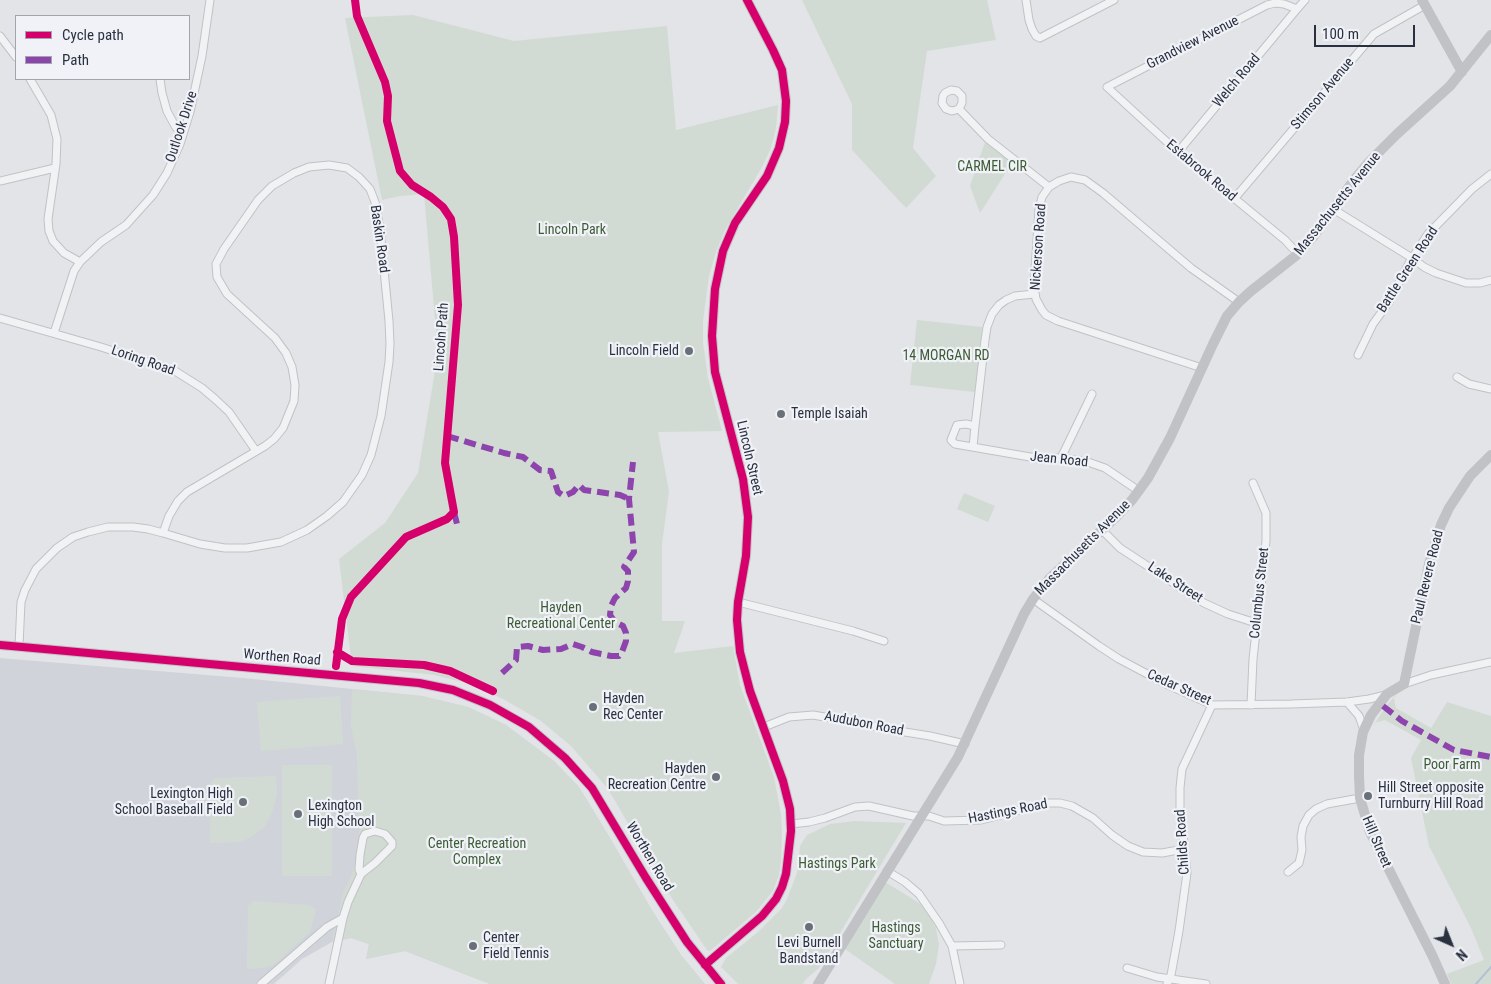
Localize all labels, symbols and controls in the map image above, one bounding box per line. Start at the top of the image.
street label: Grandview Avenue [1144,13,1242,73]
legend [15,15,190,80]
scale bar [1316,15,1417,47]
text: 100 m [1322,25,1359,43]
text: Cycle path [62,26,124,44]
text: Path [62,51,89,69]
street label: Welch Road [1210,51,1264,111]
street label: Stimson Avenue [1288,55,1358,133]
street label: Outlook Drive [163,89,201,165]
street label: Estabrook Road [1162,137,1240,205]
street label: Massachusetts Avenue [1291,149,1385,259]
park label: CARMEL CIR [957,159,1027,175]
street label: Nickerson Road [1028,203,1050,291]
street label: Baskin Road [366,204,392,274]
park label: Lincoln Park [538,222,606,238]
street label: Battle Green Road [1374,224,1442,316]
street label: Lincoln Path [431,302,453,372]
street label: Loring Road [109,342,177,380]
place label: Lincoln Field [609,343,679,359]
marker: Lincoln Field [683,345,695,357]
park label: 14 MORGAN RD [902,348,990,364]
place label: Temple Isaiah [791,406,868,422]
marker: Temple Isaiah [775,408,787,420]
street label: Lincoln Street [732,419,766,497]
street label: Jean Road [1029,449,1089,471]
street label: Massachusetts Avenue [1032,497,1134,599]
street label: Paul Revere Road [1408,528,1448,626]
street label: Columbus Street [1247,547,1273,639]
street label: Lake Street [1144,559,1206,607]
park label: Hayden Recreational Center [507,600,615,632]
street label: Worthen Road [243,646,321,670]
street label: Cedar Street [1144,666,1214,710]
place label: Hayden Rec Center [603,691,663,724]
marker: Hayden Rec Center [587,701,599,713]
street label: Audubon Road [823,708,905,740]
park label: Poor Farm [1423,757,1481,773]
place label: Hayden Recreation Centre [608,761,706,794]
marker: Hayden Recreation Centre [710,771,722,783]
place label: Hill Street opposite Turnburry Hill Road [1378,780,1484,812]
place label: Lexington High School Baseball Field [115,786,233,819]
marker: Hill Street opposite Turnburry Hill Road [1362,790,1374,802]
marker: Lexington High School Baseball Field [237,796,249,808]
street label: Hastings Road [967,796,1049,828]
place label: Lexington High School [308,798,375,830]
marker: Lexington High School [292,808,304,820]
street label: Childs Road [1172,809,1194,875]
street label: Hill Street [1358,814,1394,870]
street label: Worthen Road [622,819,676,895]
park label: Center Recreation Complex [428,836,526,869]
park label: Hastings Park [798,856,876,872]
north arrow [1426,919,1476,969]
park label: Hastings Sanctuary [868,920,924,952]
marker: Levi Burnell Bandstand [803,921,815,933]
place label: Center Field Tennis [483,930,549,962]
place label: Levi Burnell Bandstand [777,935,841,968]
marker: Center Field Tennis [467,940,479,952]
text: N [1453,946,1470,964]

